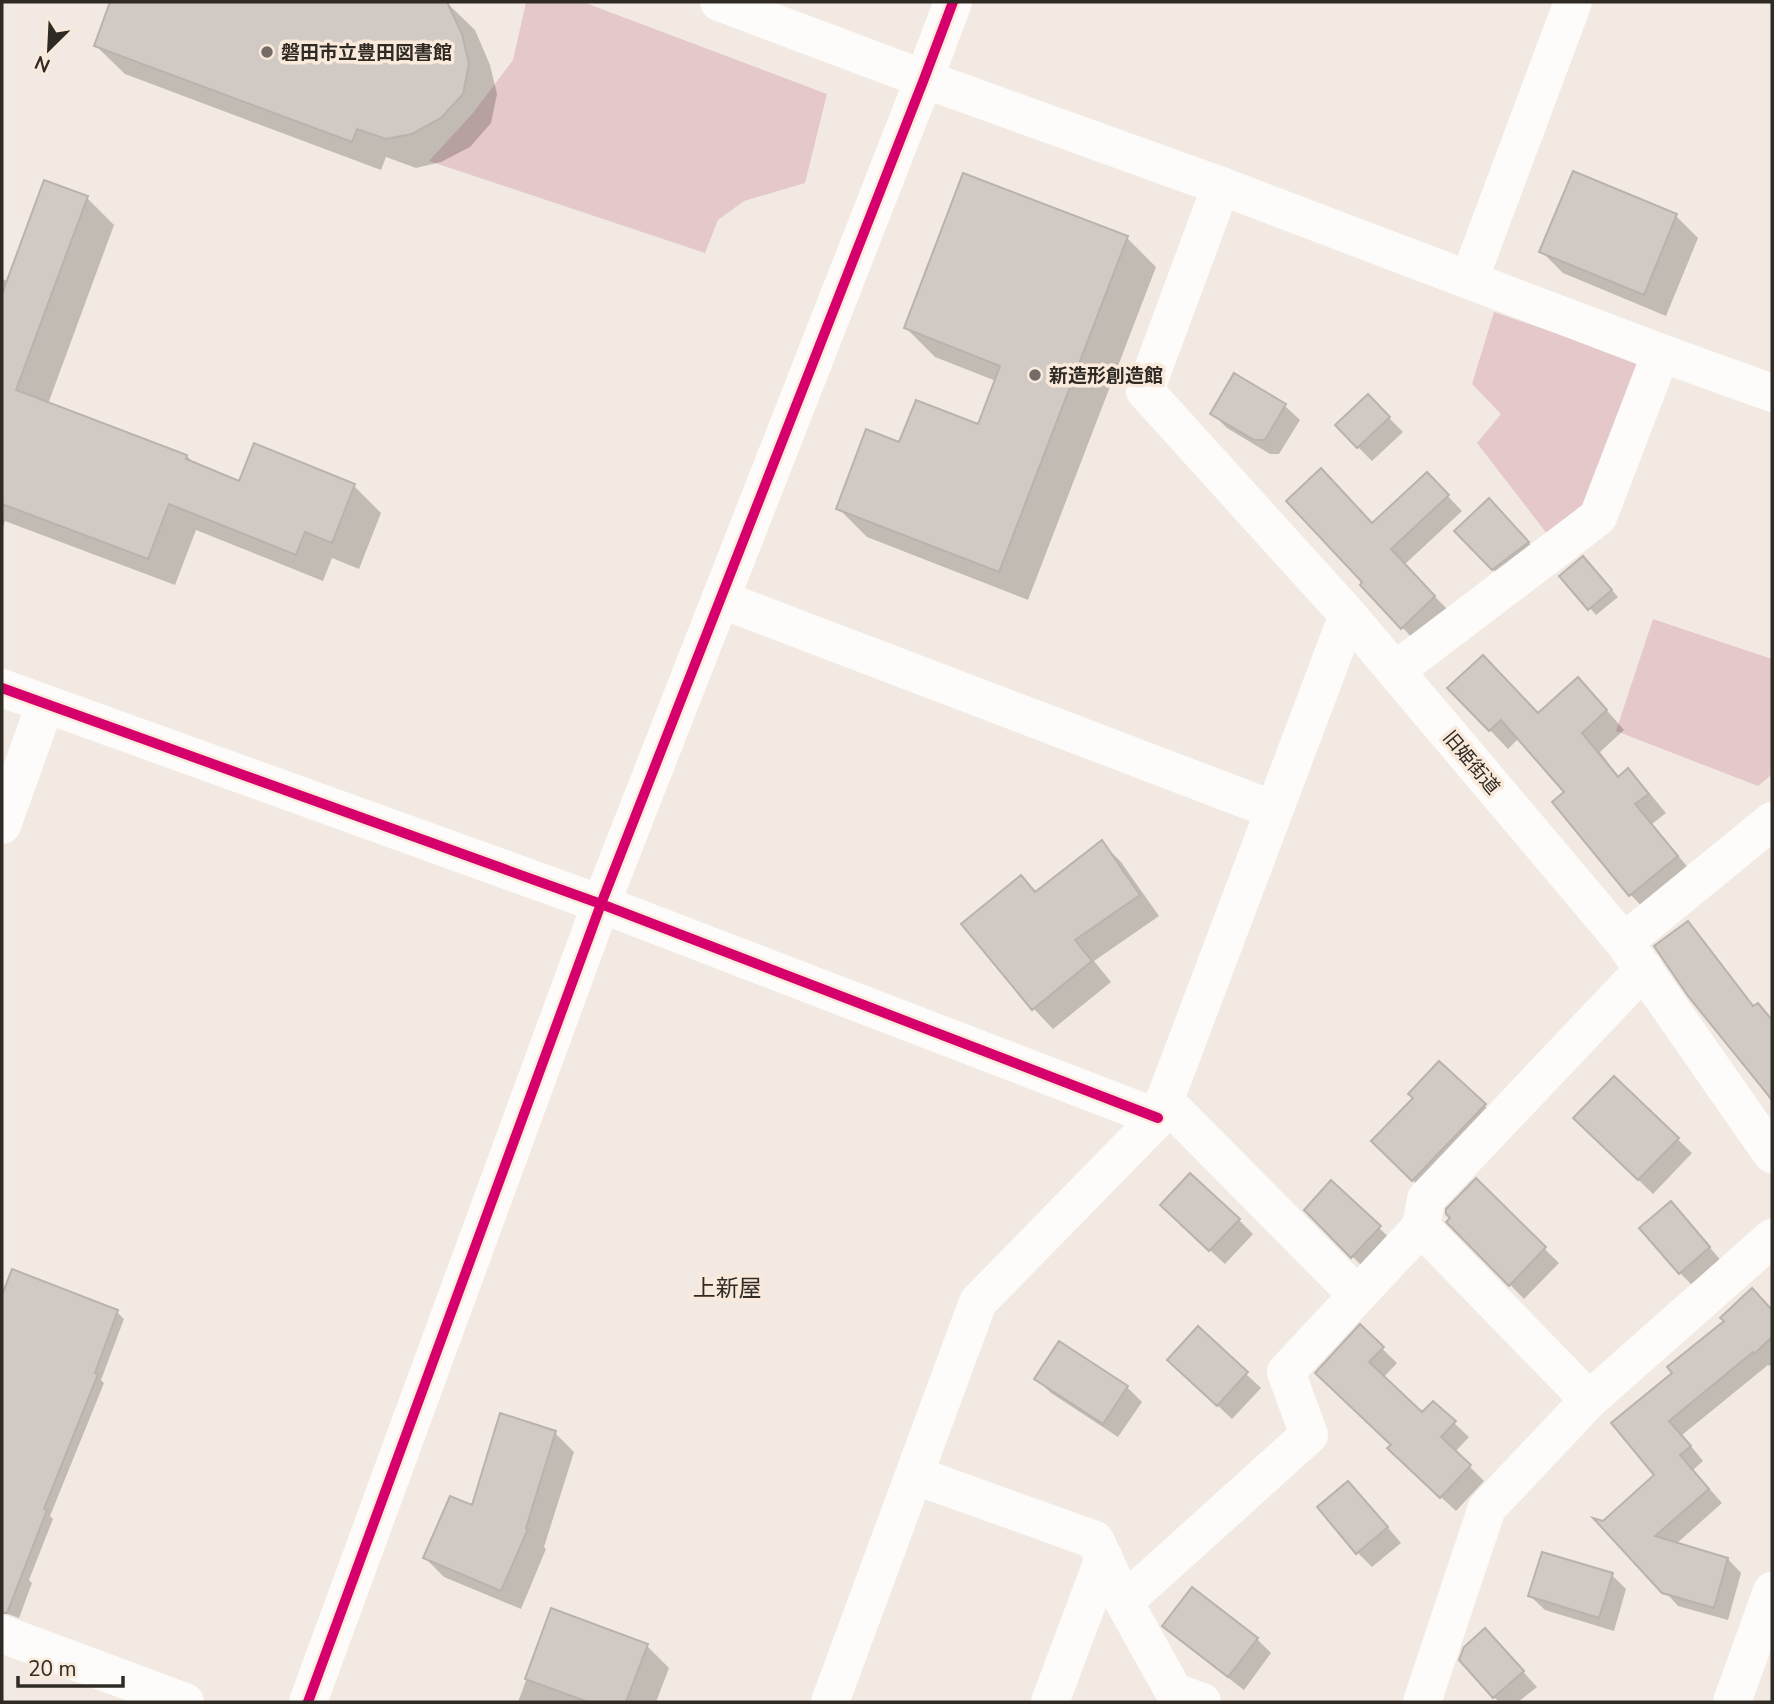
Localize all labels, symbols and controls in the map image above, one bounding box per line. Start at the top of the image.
north arrow [14,14,84,84]
place label: 磐田市立豊田図書館 [281,40,452,66]
marker: 磐田市立豊田図書館 [259,44,275,60]
text: N [31,49,54,78]
place label: 新造形創造館 [1049,363,1163,389]
marker: 新造形創造館 [1027,367,1043,383]
street label: 旧姫街道 [1437,725,1506,800]
district label: 上新屋 [693,1273,762,1304]
scale bar [18,1644,122,1688]
text: 20 m [28,1655,77,1683]

